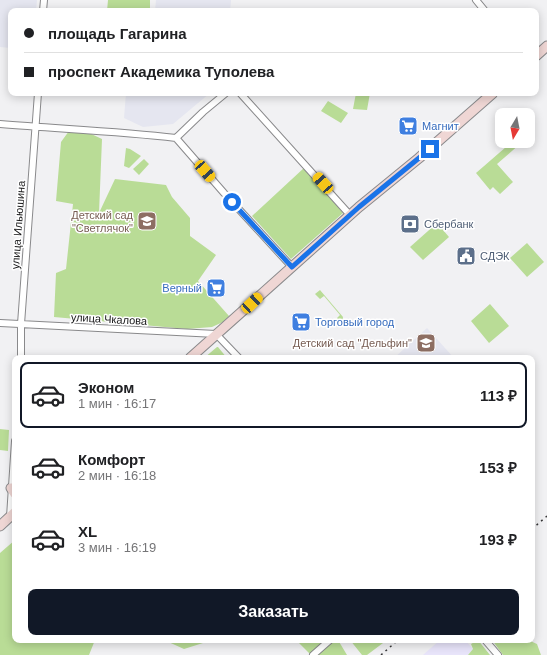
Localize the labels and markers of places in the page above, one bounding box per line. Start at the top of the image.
supermarket icon: Магнит [397,115,419,137]
place label: Магнит [422,120,459,132]
place label: Детский сад "Светлячок" [71,209,134,234]
school or university icon: Детский сад "Светлячок" [136,210,158,232]
bank icon: Сбербанк [399,213,421,235]
place label: Сбербанк [424,218,474,230]
public building icon: СДЭК [455,245,477,267]
place label: СДЭК [480,250,510,262]
supermarket icon: Верный [205,277,227,299]
place label: Верный [162,282,202,294]
supermarket icon: Торговый город [290,311,312,333]
place label: Торговый город [315,316,395,328]
school or university icon: Детский сад "Дельфин" [415,332,437,354]
place label: Детский сад "Дельфин" [293,337,412,349]

